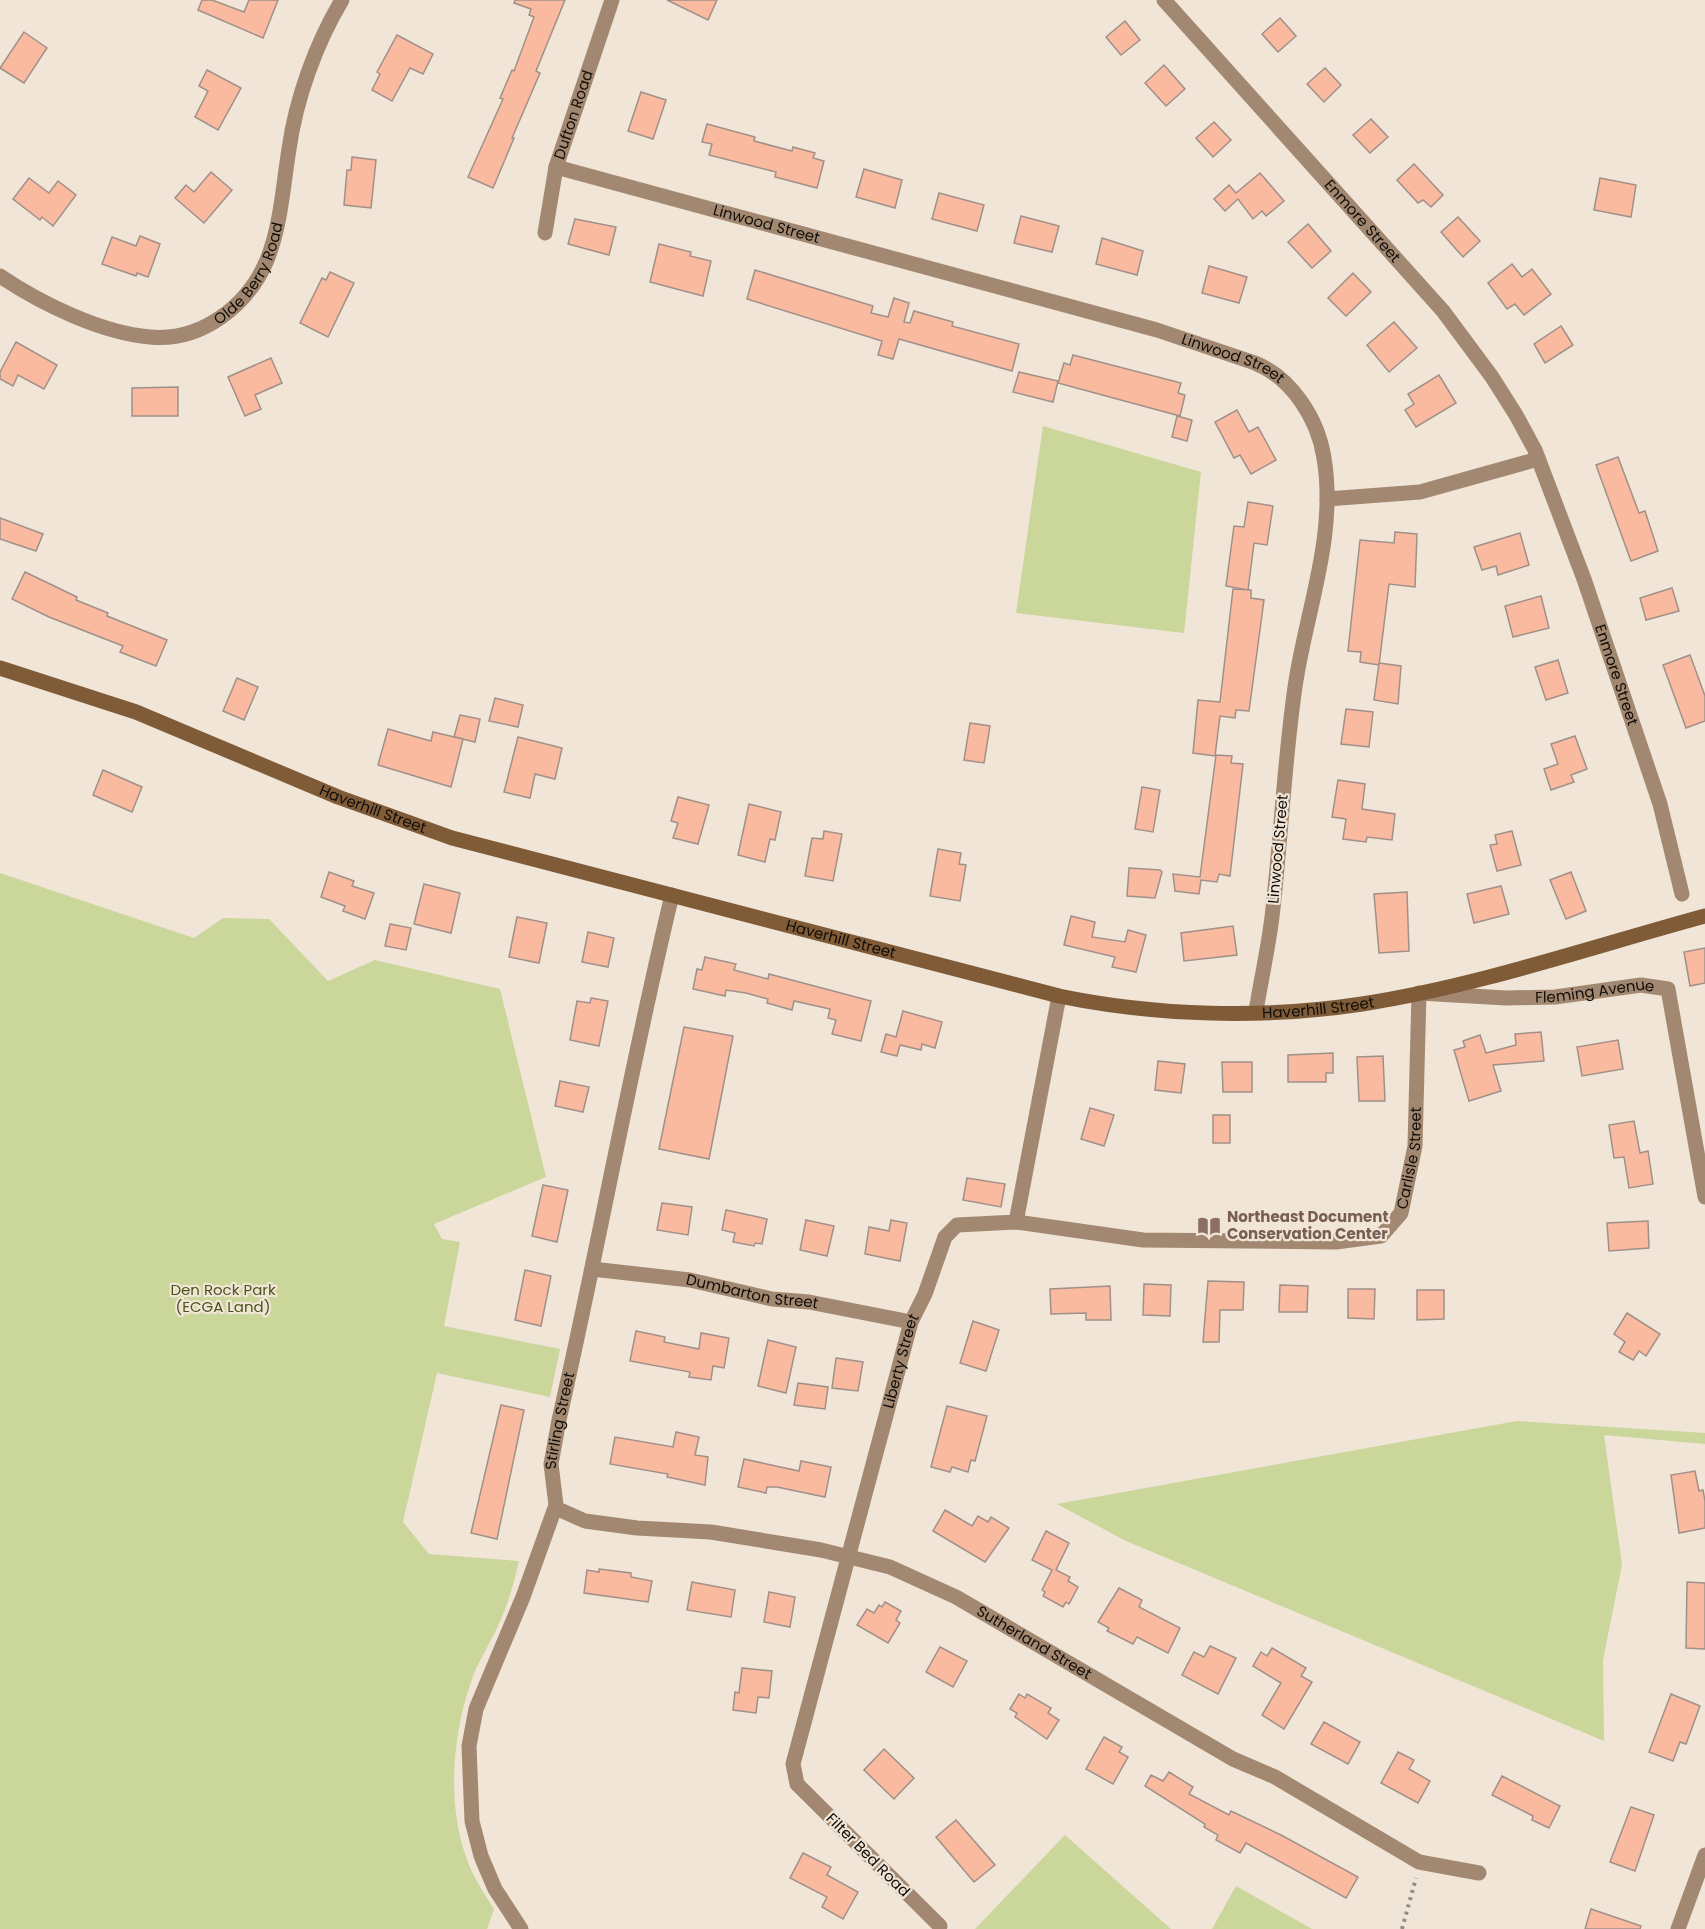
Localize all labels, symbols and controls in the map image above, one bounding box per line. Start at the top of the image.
street label: Dufton Road [548,67,598,162]
street label: Enmore Street [1320,175,1406,267]
street label: Linwood Street [711,199,822,248]
street label: Olde Berry Road [209,220,288,329]
street label: Linwood Street [1179,328,1290,388]
street label: Enmore Street [1590,622,1644,728]
street label: Haverhill Street [316,779,429,838]
street label: Linwood Street [1262,794,1293,904]
street label: Haverhill Street [784,914,898,963]
street label: Fleming Avenue [1535,974,1656,1007]
street label: Haverhill Street [1262,991,1376,1023]
street label: Carlisle Street [1391,1107,1426,1211]
place label: Northeast Document Conservation Center [1227,1206,1389,1244]
library icon: Northeast Document Conservation Center [1196,1213,1222,1239]
street label: Dumbarton Street [684,1268,820,1314]
park label: Den Rock Park (ECGA Land) [170,1279,276,1317]
street label: Liberty Street [877,1310,924,1411]
street label: Stirling Street [540,1370,579,1471]
street label: Sutherland Street [973,1600,1096,1684]
street label: Filter Bed Road [822,1808,915,1901]

